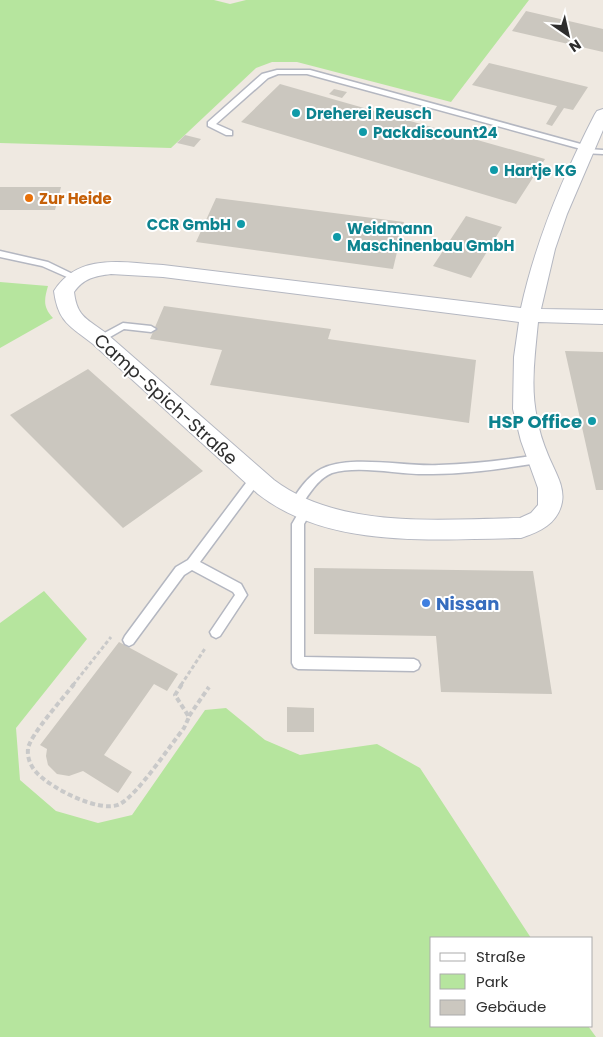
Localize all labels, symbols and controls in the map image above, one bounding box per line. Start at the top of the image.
north arrow [543,10,593,60]
text: N [565,35,585,57]
place label: Dreherei Reusch [306,103,432,124]
marker: Dreherei Reusch [290,107,302,119]
place label: Packdiscount24 [373,122,498,143]
marker: Packdiscount24 [357,126,369,138]
place label: Hartje KG [504,160,576,181]
marker: Hartje KG [488,164,500,176]
place label: Zur Heide [39,188,112,209]
marker: Zur Heide [23,192,35,204]
place label: CCR GmbH [147,214,231,235]
marker: CCR GmbH [235,218,247,230]
place label: Weidmann Maschinenbau GmbH [347,218,515,256]
marker: Weidmann Maschinenbau GmbH [331,231,343,243]
street label: Camp-Spich-Straße [89,328,243,470]
place label: HSP Office [488,409,582,434]
marker: HSP Office [586,415,598,427]
place label: Nissan [436,591,499,616]
marker: Nissan [420,597,432,609]
legend [430,937,593,1027]
text: Straße [476,946,526,967]
text: Park [476,971,508,992]
text: Gebäude [476,996,546,1017]

